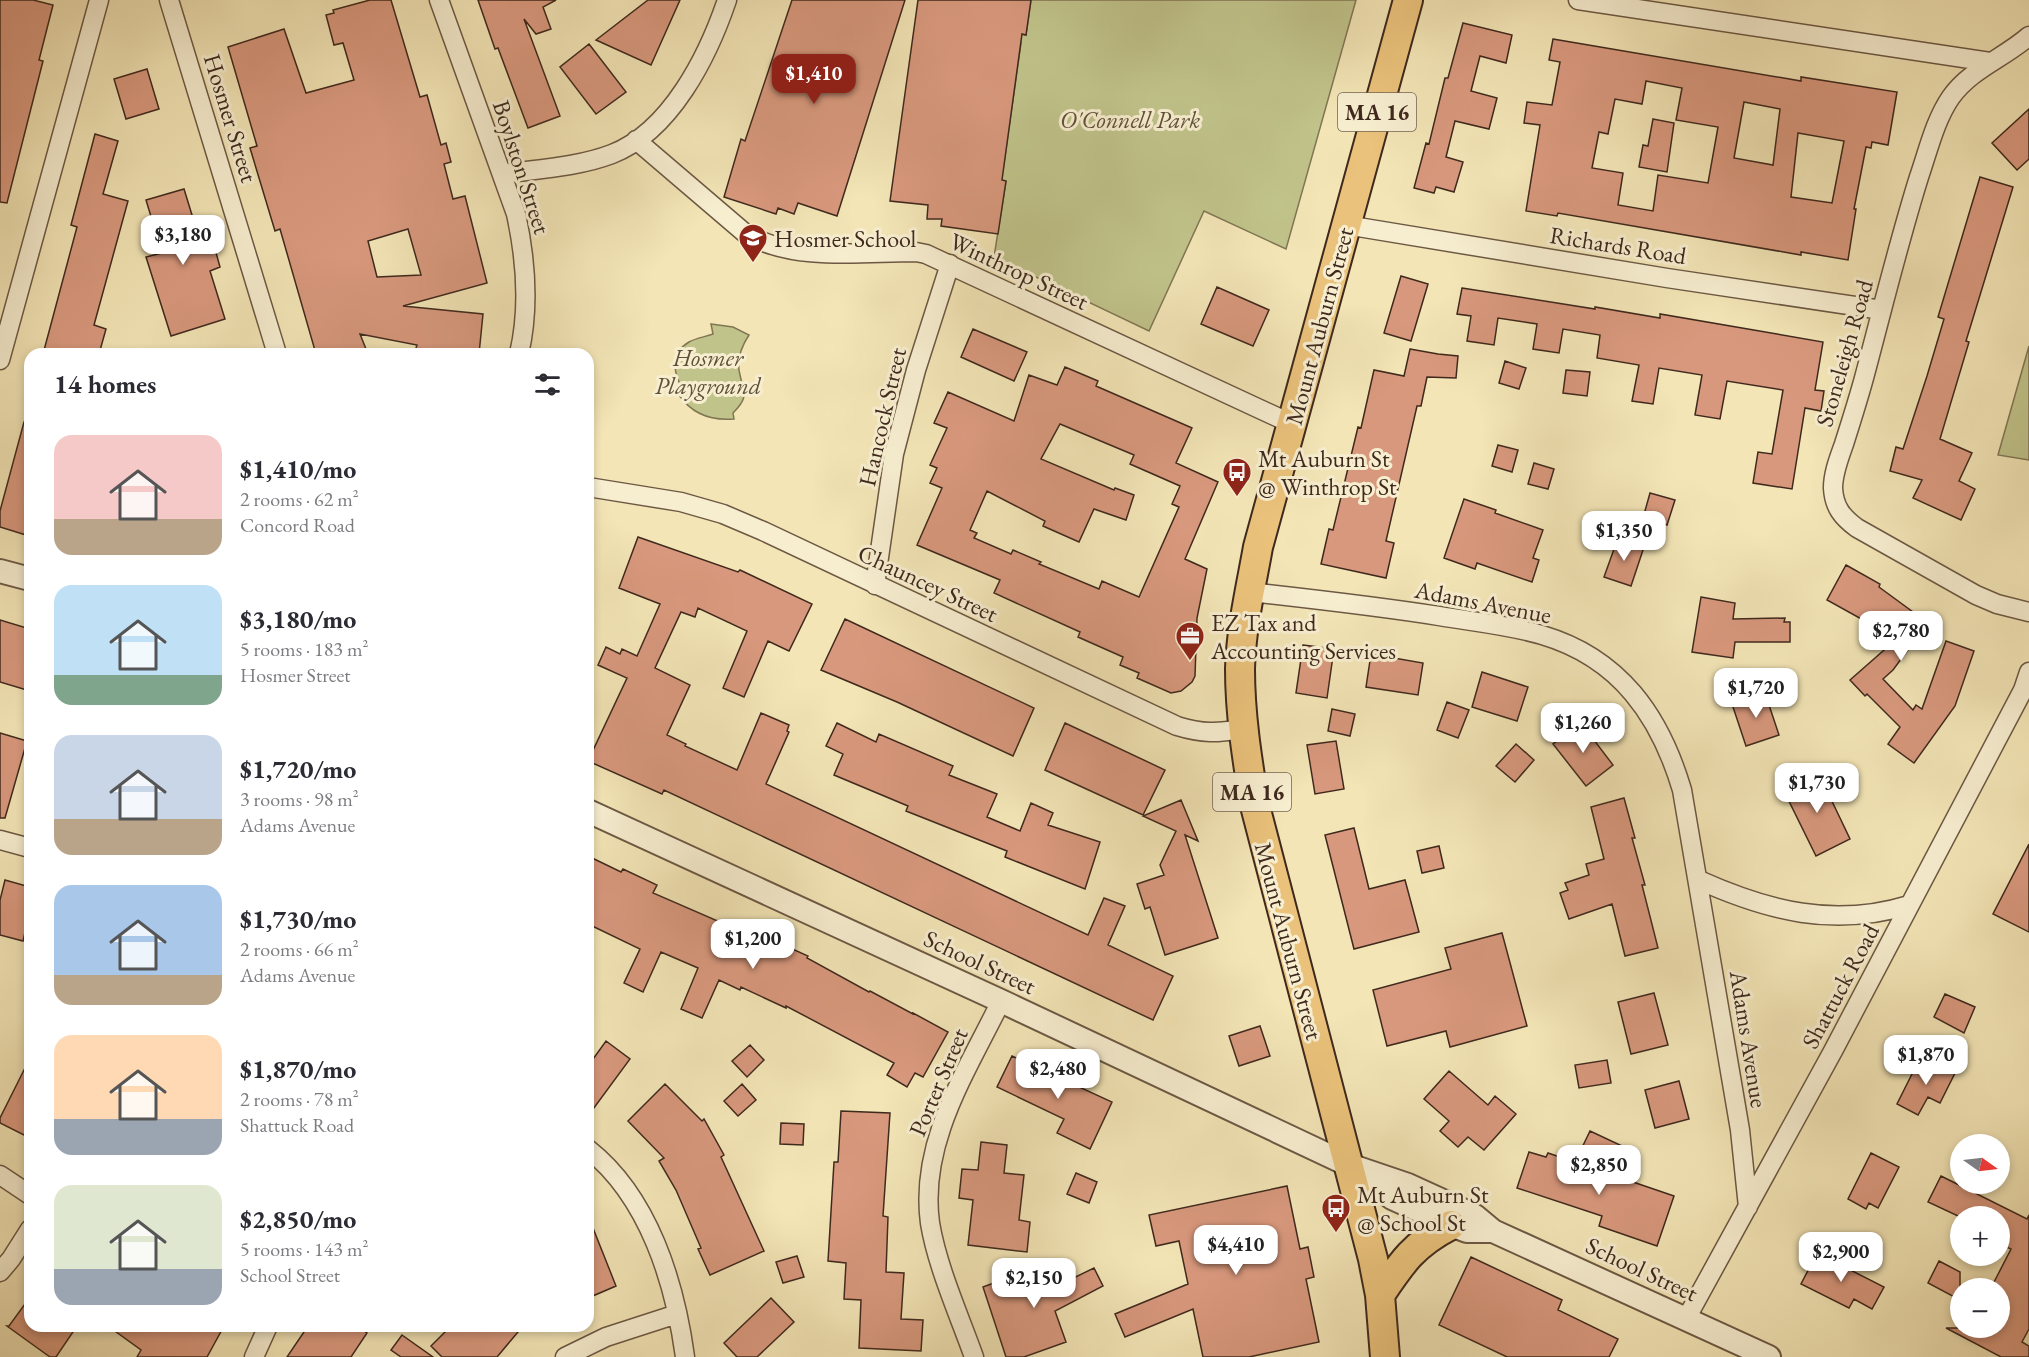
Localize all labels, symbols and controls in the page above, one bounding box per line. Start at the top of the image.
street label: Hosmer Street [197,50,265,186]
pin: $1,410 [765,54,863,105]
text: $1,410 [786,60,842,86]
road number: MA 16 [1338,93,1416,131]
street label: Boylston Street [486,96,558,238]
park label: O'Connell Park [1060,104,1200,135]
pin: $3,180 [134,215,232,266]
street label: Richards Road [1548,219,1689,271]
text: $3,180 [155,221,211,247]
school or university icon: Hosmer School [737,222,769,264]
place label: Hosmer School [774,223,917,254]
street label: Mount Auburn Street [1278,223,1360,428]
street label: Winthrop Street [945,225,1094,317]
street label: Stoneleigh Road [1808,275,1880,430]
park label: Hosmer Playground [655,342,762,401]
street label: Hancock Street [851,344,913,489]
text: 14 homes [54,367,156,401]
icon: filters [531,368,564,401]
place label: Mt Auburn St @ Winthrop St [1258,443,1397,502]
text: $1,410/mo [240,452,356,486]
bus stop icon: Mt Auburn St @ Winthrop St [1221,456,1253,498]
icon: home [102,459,174,531]
text: 2 rooms · 62 m² [240,486,359,512]
pin: $1,350 [1575,511,1673,562]
text: Concord Road [240,512,355,538]
text: $1,350 [1596,517,1652,543]
street label: Chauncey Street [853,537,1003,629]
street label: Adams Avenue [1411,573,1554,630]
text: $3,180/mo [240,602,356,636]
place label: EZ Tax and Accounting Services [1210,607,1396,666]
icon: home [102,609,174,681]
pin: $2,780 [1852,611,1950,662]
text: $2,780 [1873,617,1929,643]
office icon: EZ Tax and Accounting Services [1174,620,1206,662]
text: 5 rooms · 183 m² [240,636,368,662]
text: Hosmer Street [240,662,351,688]
pin: $1,720 [1707,668,1805,719]
text: $1,720 [1728,674,1784,700]
pin: $1,260 [1534,703,1632,754]
text: $1,260 [1555,709,1611,735]
text: $1,720/mo [240,752,356,786]
icon: home [102,759,174,831]
pin: $1,730 [1768,763,1866,814]
text: $1,730 [1789,769,1845,795]
road number: MA 16 [1213,773,1291,811]
text: 3 rooms · 98 m² [240,786,359,812]
text: Adams Avenue [240,812,355,838]
street label: Mount Auburn Street [1248,839,1330,1044]
text: $1,730/mo [240,902,356,936]
icon: home [102,909,174,981]
street label: Shattuck Road [1794,918,1886,1054]
pin: $1,200 [704,919,802,970]
street label: School Street [919,923,1041,1002]
text: $1,200 [725,925,781,951]
text: 2 rooms · 66 m² [240,936,359,962]
text: Adams Avenue [240,962,355,988]
street label: Adams Avenue [1723,967,1775,1110]
street label: Porter Street [901,1023,975,1141]
pin: $1,870 [1877,1035,1975,1086]
text: $1,870 [1898,1041,1954,1067]
pin: $2,480 [1009,1049,1107,1100]
text: $1,870/mo [240,1052,356,1086]
text: $2,480 [1030,1055,1086,1081]
icon: home [102,1059,174,1131]
text: 2 rooms · 78 m² [240,1086,359,1112]
text: Shattuck Road [240,1112,354,1138]
north arrow [1950,1134,2010,1194]
map controls [1950,1134,2010,1338]
pin: $2,850 [1550,1145,1648,1196]
text: $2,850 [1571,1151,1627,1177]
place label: Mt Auburn St @ School St [1357,1179,1489,1238]
bus stop icon: Mt Auburn St @ School St [1320,1192,1352,1234]
text: $2,850/mo [240,1202,356,1236]
button: + [1950,1206,2010,1266]
icon: home [102,1209,174,1281]
pin: $4,410 [1187,1225,1285,1276]
street label: School Street [1581,1230,1703,1309]
text: $4,410 [1208,1231,1264,1257]
pin: $2,900 [1792,1232,1890,1283]
text: 5 rooms · 143 m² [240,1236,368,1262]
text: $2,900 [1813,1238,1869,1264]
pin: $2,150 [985,1258,1083,1309]
text: School Street [240,1262,340,1288]
text: $2,150 [1006,1264,1062,1290]
button: − [1950,1278,2010,1338]

